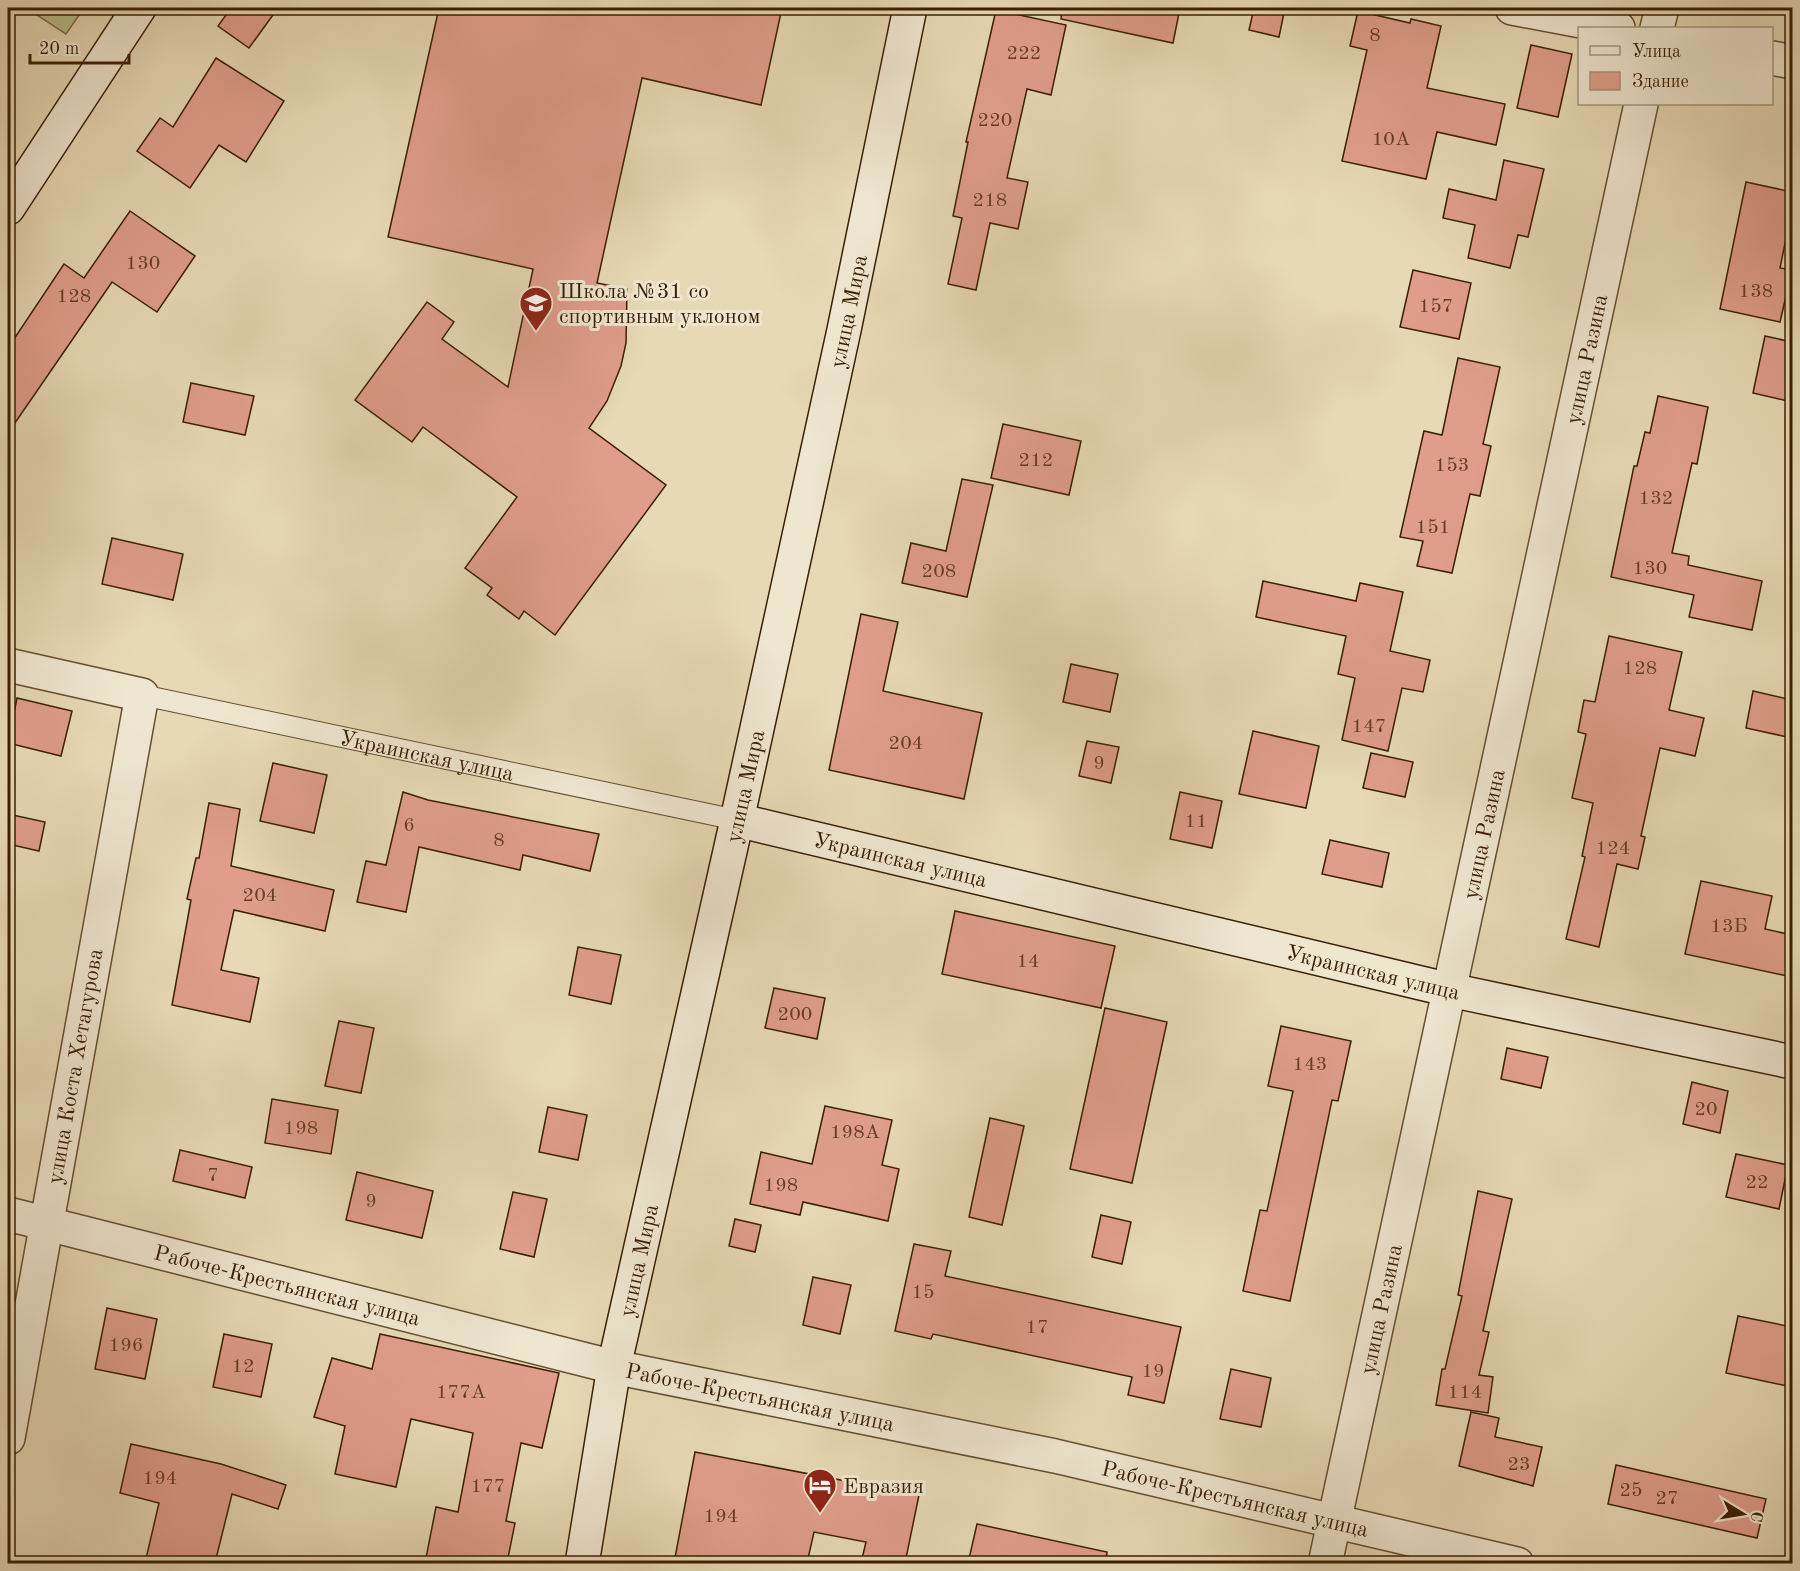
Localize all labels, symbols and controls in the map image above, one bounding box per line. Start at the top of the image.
house number: 8 [1369,26,1381,46]
scale bar [30,27,129,65]
legend [1578,27,1773,105]
text: 20 m [39,40,79,58]
text: Улица [1632,43,1681,61]
house number: 222 [1007,44,1041,64]
text: Здание [1632,73,1689,91]
house number: 220 [978,111,1012,131]
house number: 10А [1372,130,1410,150]
house number: 218 [973,191,1007,211]
street label: улица Мира [827,253,872,370]
house number: 130 [126,254,160,274]
place label: Школа №31 со спортивным уклоном [559,281,760,328]
house number: 138 [1739,282,1773,302]
school or university icon: Школа №31 со спортивным уклоном [518,285,554,332]
house number: 128 [57,287,91,307]
street label: улица Разина [1563,292,1613,426]
house number: 157 [1419,297,1453,317]
house number: 212 [1019,451,1053,471]
house number: 153 [1435,456,1469,476]
house number: 132 [1639,489,1673,509]
house number: 151 [1416,518,1450,538]
house number: 130 [1633,559,1667,579]
house number: 208 [922,562,956,582]
house number: 128 [1623,659,1657,679]
house number: 147 [1352,717,1386,737]
street label: Украинская улица [337,728,516,786]
street label: улица Мира [723,728,769,845]
house number: 204 [889,734,923,754]
house number: 9 [1093,754,1105,774]
street label: улица Разина [1460,767,1510,901]
house number: 11 [1184,812,1208,832]
house number: 6 [403,816,415,836]
street label: Украинская улица [811,830,989,892]
house number: 8 [493,831,505,851]
house number: 124 [1596,839,1630,859]
house number: 204 [243,886,277,906]
house number: 13Б [1710,917,1748,937]
street label: Украинская улица [1284,942,1462,1005]
street label: улица Коста Хетагурова [44,947,108,1186]
house number: 14 [1016,952,1040,972]
house number: 200 [778,1005,812,1025]
house number: 143 [1293,1055,1327,1075]
house number: 20 [1694,1100,1718,1120]
house number: 198 [284,1119,318,1139]
house number: 198А [830,1123,880,1143]
house number: 7 [207,1166,219,1186]
house number: 22 [1745,1173,1769,1193]
house number: 198 [764,1176,798,1196]
house number: 9 [365,1192,377,1212]
street label: улица Мира [617,1202,663,1319]
street label: Рабоче-Крестьянская улица [151,1242,422,1331]
street label: улица Разина [1357,1242,1407,1376]
house number: 15 [911,1283,935,1303]
house number: 17 [1025,1318,1049,1338]
house number: 196 [109,1336,143,1356]
house number: 12 [231,1357,255,1377]
street label: Рабоче-Крестьянская улица [623,1361,896,1436]
house number: 19 [1141,1362,1165,1382]
house number: 177А [436,1383,486,1403]
house number: 114 [1448,1383,1482,1403]
house number: 23 [1507,1455,1531,1475]
street label: Рабоче-Крестьянская улица [1099,1458,1371,1542]
hotel icon: Евразия [802,1467,838,1514]
house number: 194 [143,1469,177,1489]
place label: Евразия [843,1476,924,1498]
house number: 177 [471,1477,505,1497]
house number: 25 [1619,1481,1643,1501]
north arrow [1713,1484,1773,1544]
house number: 27 [1655,1489,1679,1509]
house number: 194 [704,1507,738,1527]
text: С [1747,1510,1765,1523]

